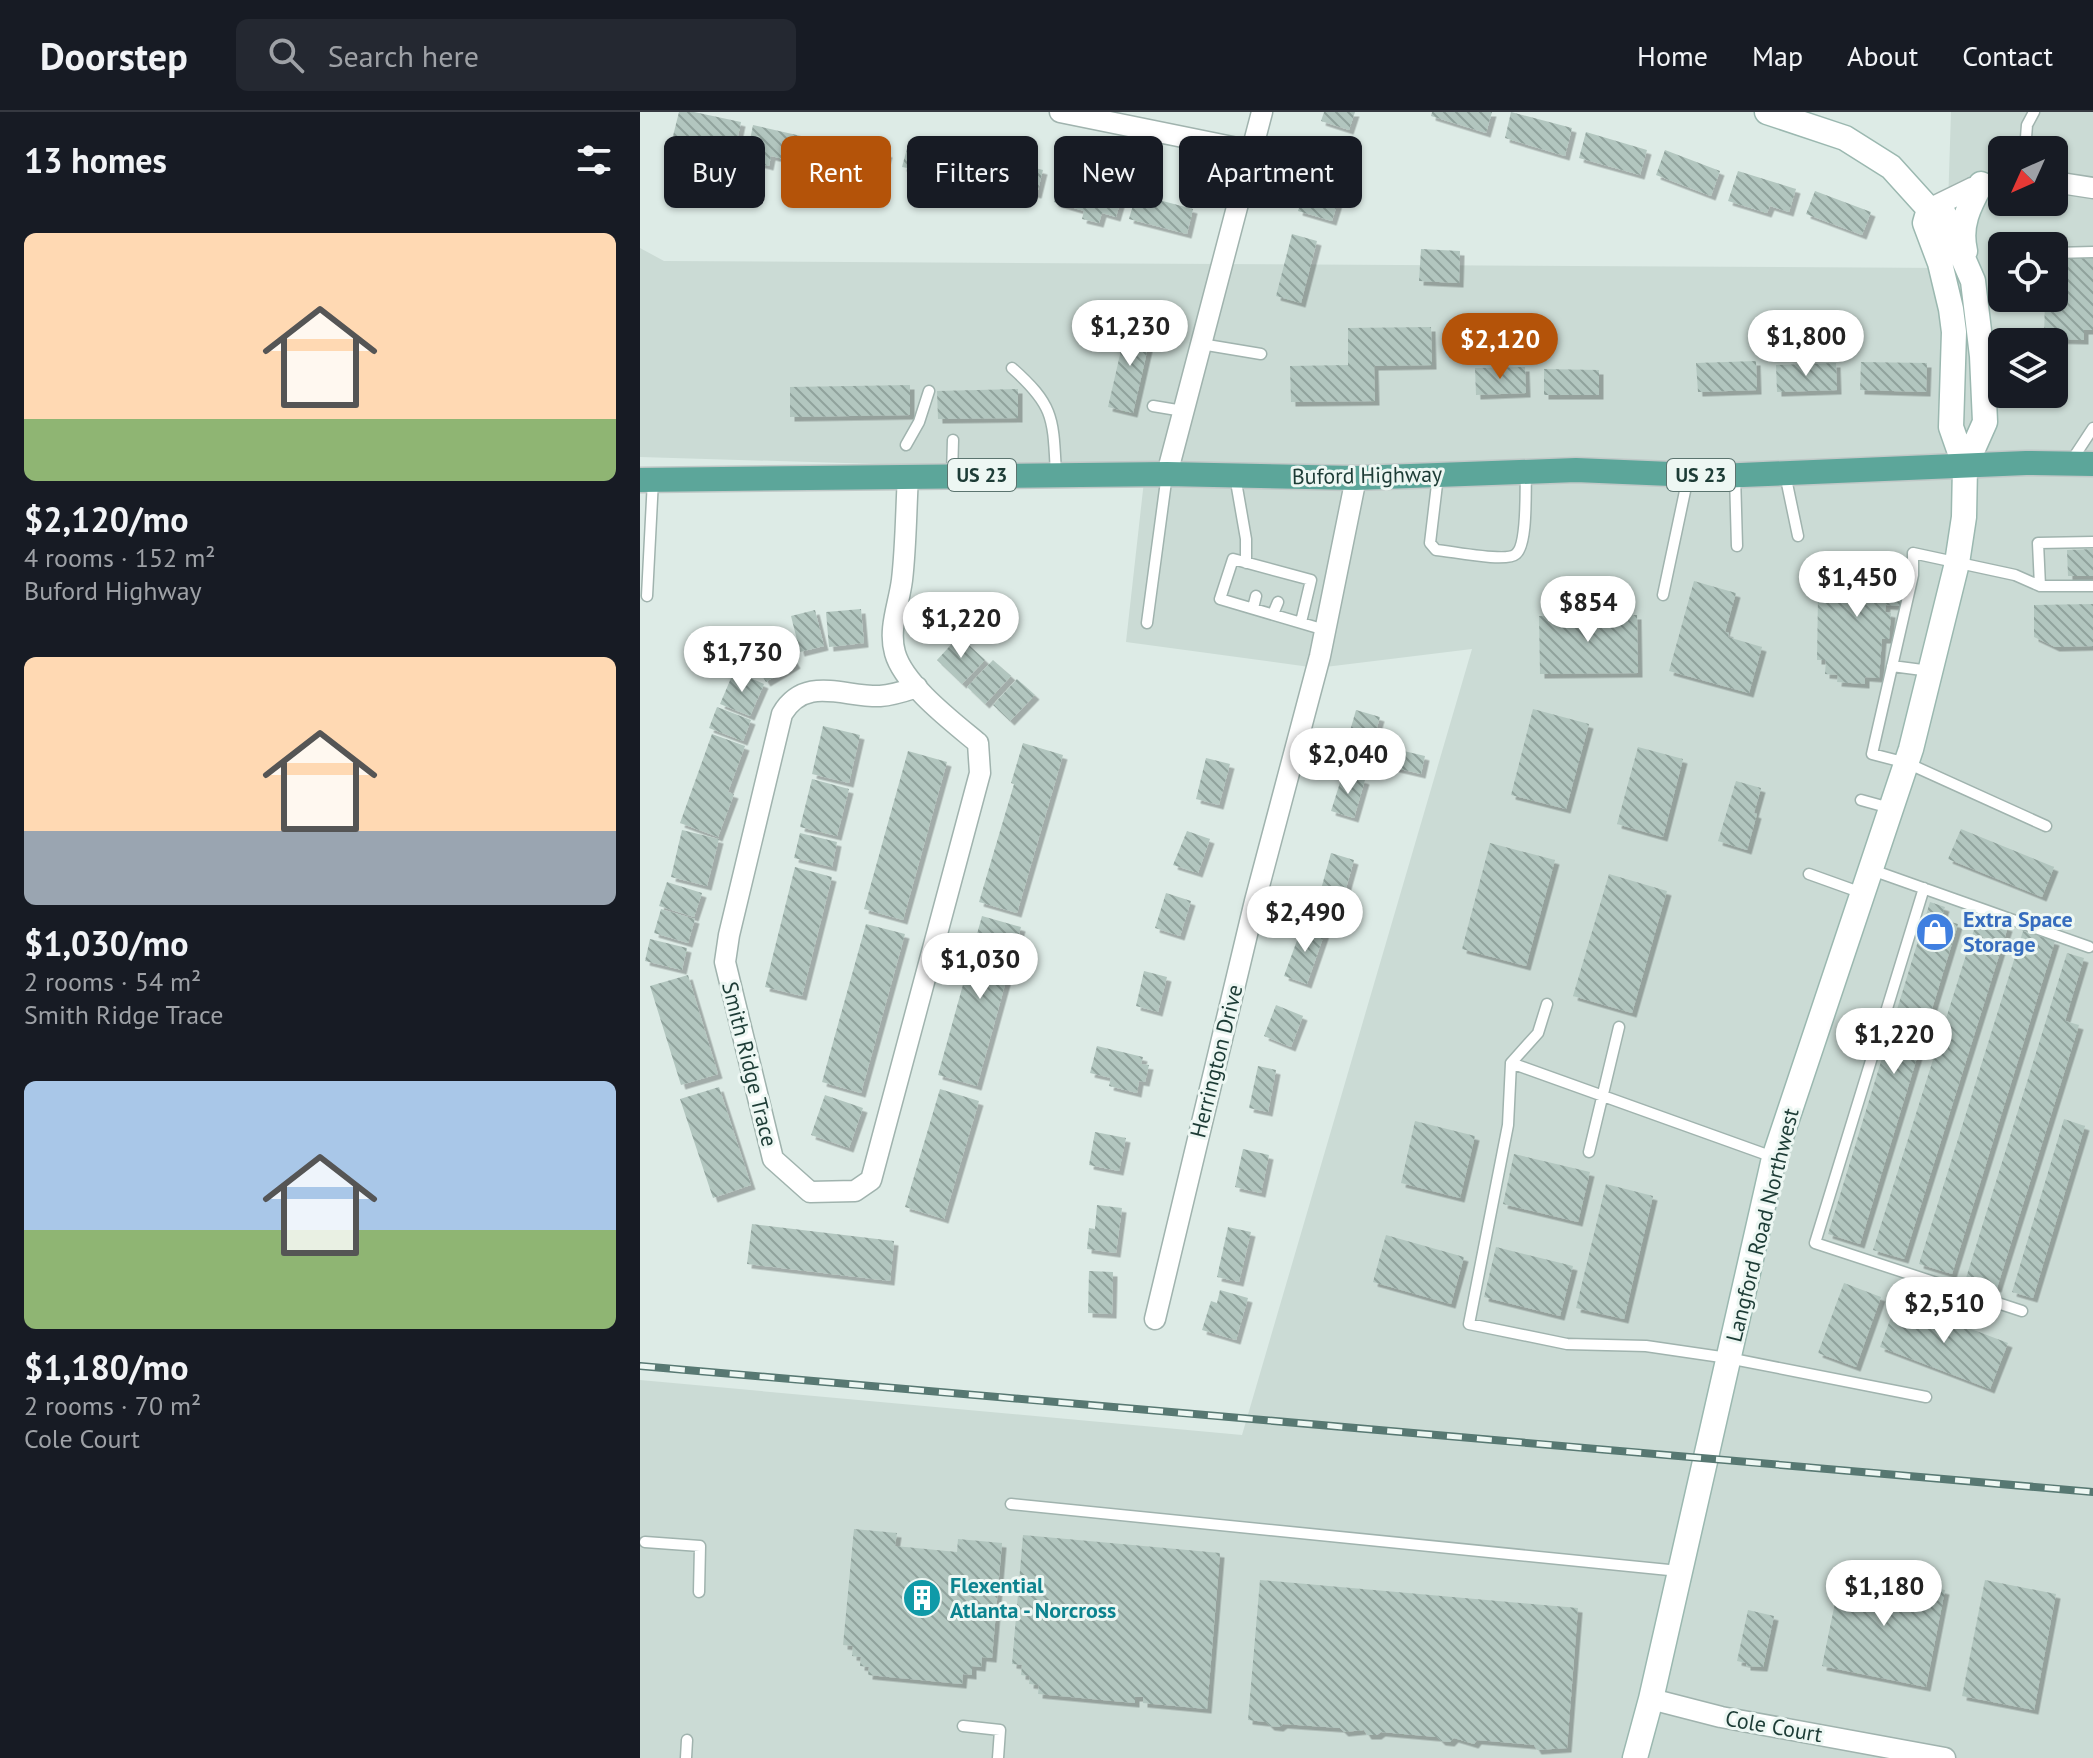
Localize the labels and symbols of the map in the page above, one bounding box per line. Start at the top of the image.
north arrow [1988,136,2068,216]
pin: $1,230 [1065,300,1195,368]
pin: $1,800 [1741,310,1871,378]
pin: $2,120 [1435,313,1565,381]
road number: US 23 [948,459,1016,491]
road number: US 23 [1667,459,1735,491]
street label: Buford Highway [1292,460,1443,490]
pin: $1,450 [1792,551,1922,619]
pin: $854 [1541,576,1635,644]
pin: $1,220 [896,592,1026,660]
pin: $1,730 [677,626,807,694]
pin: $2,040 [1283,728,1413,796]
pin: $2,490 [1240,886,1370,954]
place label: Extra Space Storage [1963,905,2073,958]
shop icon: Extra Space Storage [1914,911,1956,953]
pin: $1,030 [915,933,1045,1001]
street label: Smith Ridge Trace [716,979,784,1149]
street label: Herrington Drive [1183,981,1249,1141]
pin: $1,220 [1829,1008,1959,1076]
street label: Langford Road Northwest [1719,1105,1805,1345]
pin: $2,510 [1879,1277,2009,1345]
pin: $1,180 [1819,1560,1949,1628]
place label: Flexential Atlanta - Norcross [950,1571,1116,1624]
building icon: Flexential Atlanta - Norcross [901,1577,943,1619]
street label: Cole Court [1723,1704,1825,1748]

